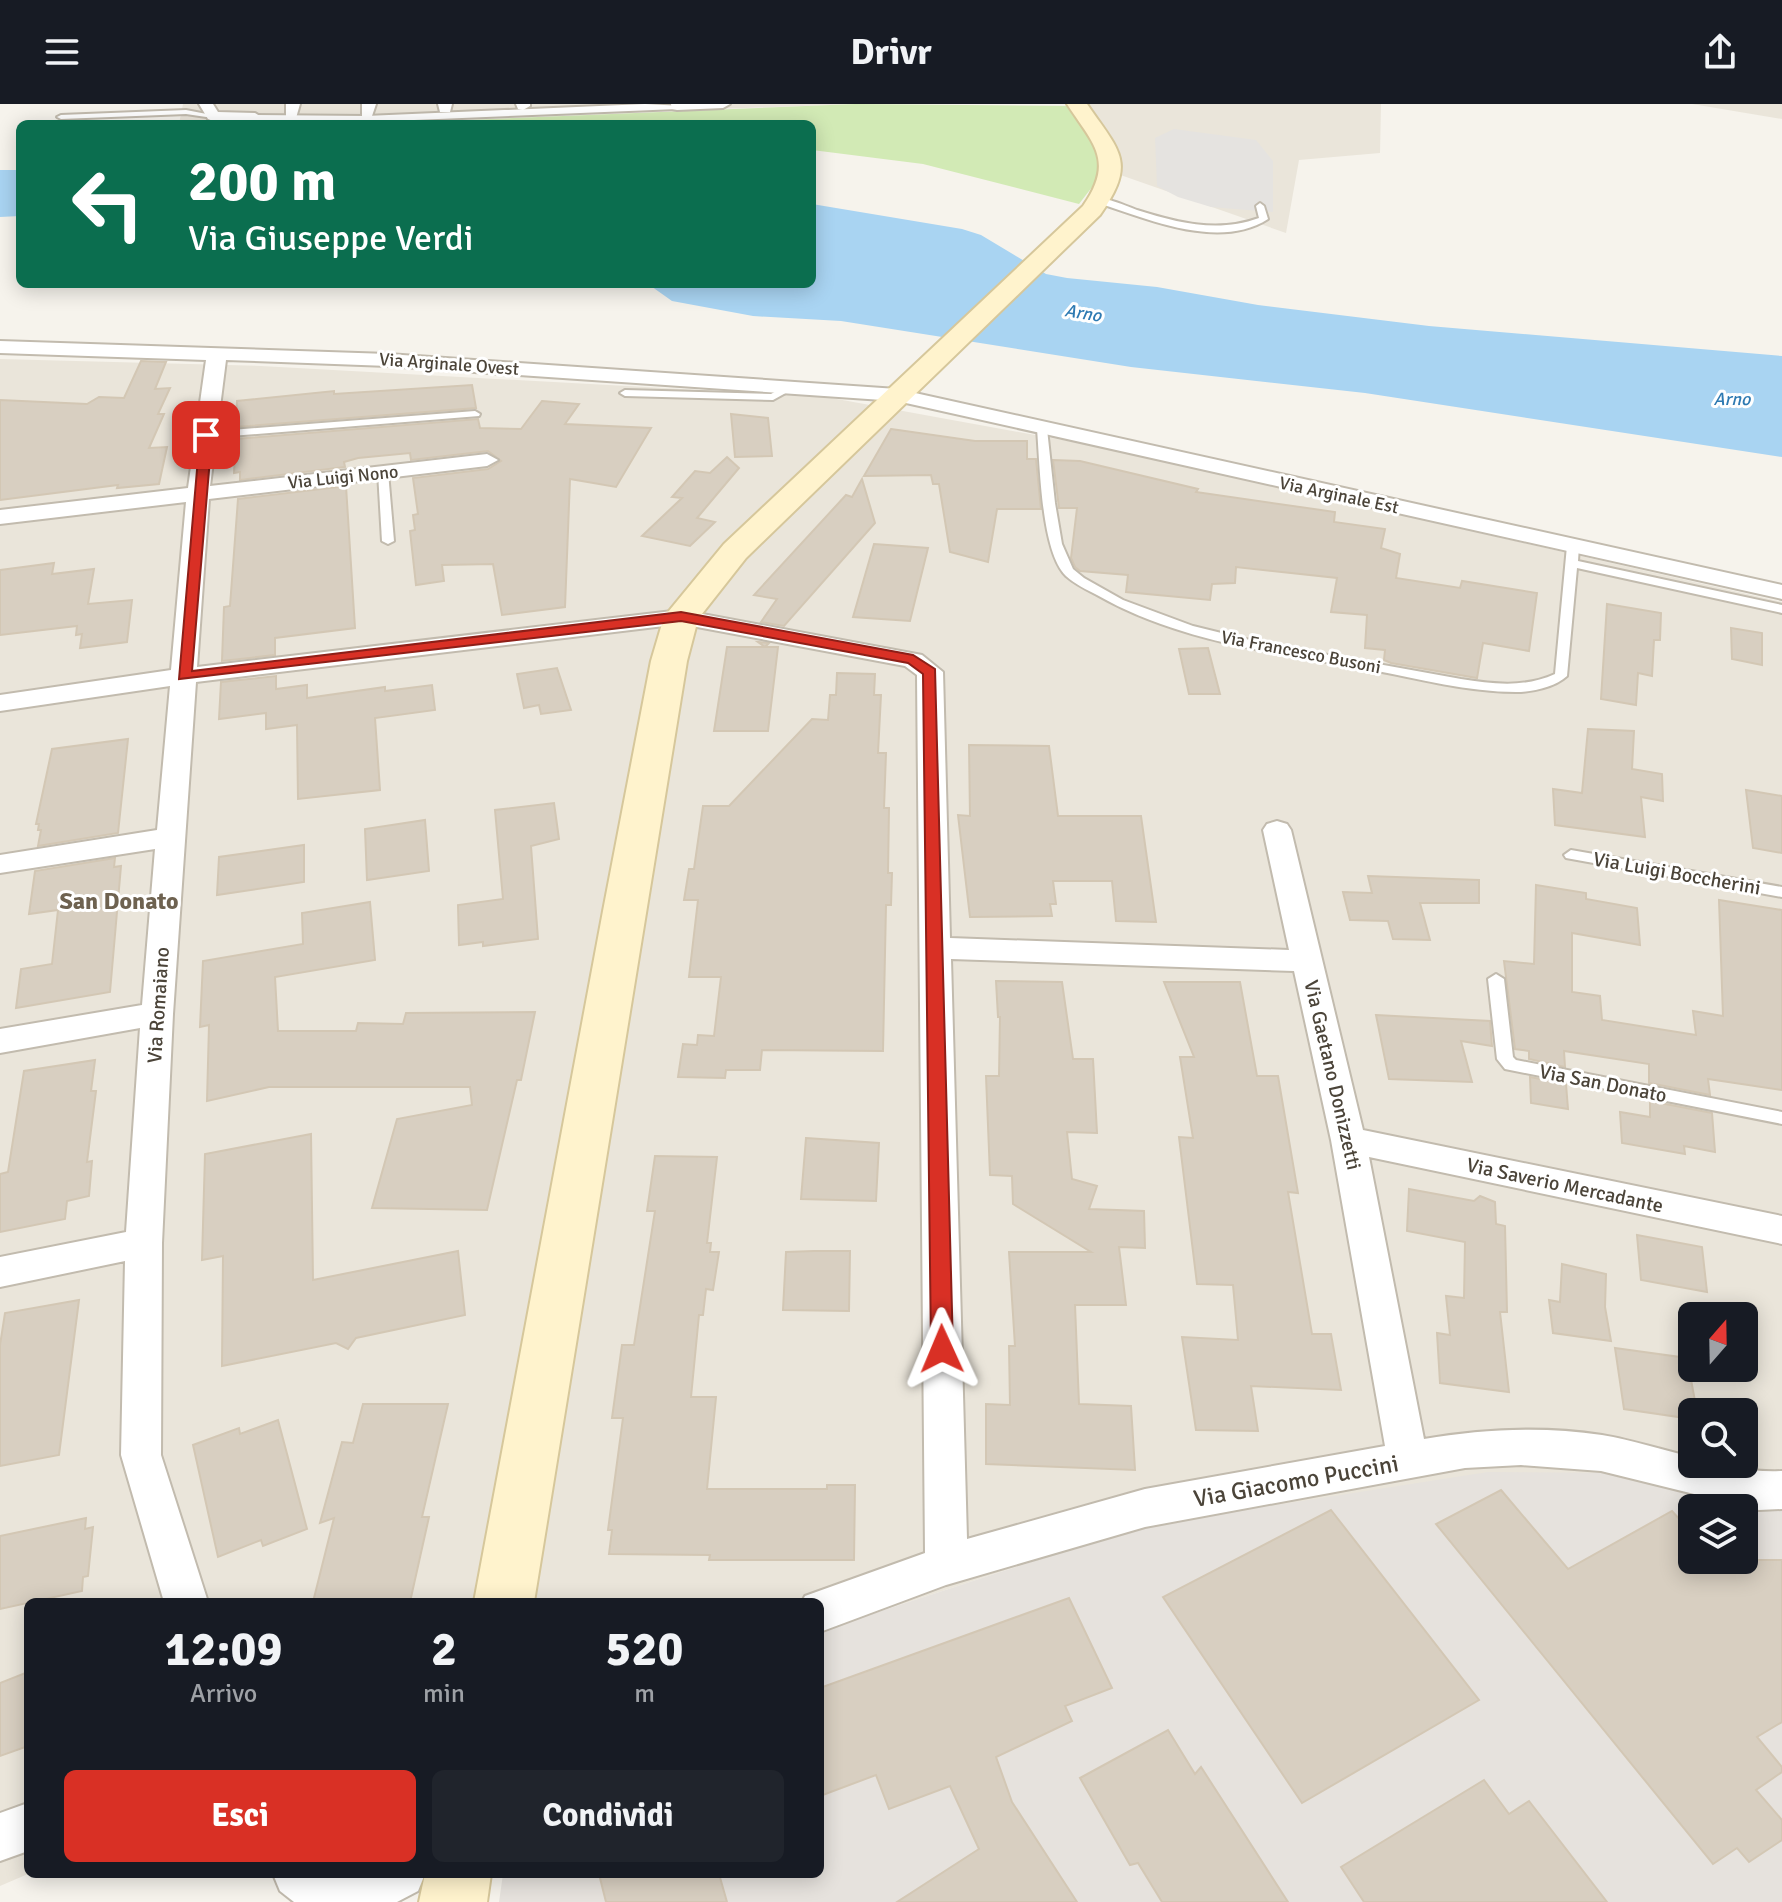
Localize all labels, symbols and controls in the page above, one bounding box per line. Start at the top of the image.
icon: menu [40,30,84,74]
text: Drivr [850,30,932,75]
icon: share [1698,30,1742,74]
text: 200 m [188,147,336,216]
icon: left [56,152,160,256]
text: Via Giuseppe Verdi [188,216,474,261]
water label: Arno [1063,299,1105,327]
street label: Via Arginale Ovest [378,348,520,380]
water label: Arno [1714,388,1752,410]
pin [172,401,240,469]
icon: arrive [184,413,228,457]
street label: Via Luigi Nono [287,460,399,494]
street label: Via Arginale Est [1277,472,1401,518]
street label: Via Francesco Busoni [1219,626,1383,678]
street label: Via Luigi Boccherini [1591,846,1763,901]
district label: San Donato [59,886,179,916]
street label: Via Romaiano [142,946,175,1064]
street label: Via Gaetano Donizzetti [1299,978,1367,1172]
street label: Via San Donato [1537,1059,1669,1108]
street label: Via Saverio Mercadante [1464,1152,1665,1219]
north arrow [1678,1302,1758,1382]
map controls [1678,1302,1758,1574]
position arrow [900,1307,984,1391]
button: search [1678,1398,1758,1478]
street label: Via Giacomo Puccini [1191,1448,1401,1514]
button: layers [1678,1494,1758,1574]
text: 12:09 [165,1620,282,1679]
text: 2 [431,1620,457,1679]
text: 520 [606,1620,683,1679]
text: Arrivo [190,1678,257,1710]
text: min [423,1678,465,1710]
text: m [634,1678,655,1710]
button: Esci [64,1770,416,1862]
button: Condividi [432,1770,784,1862]

